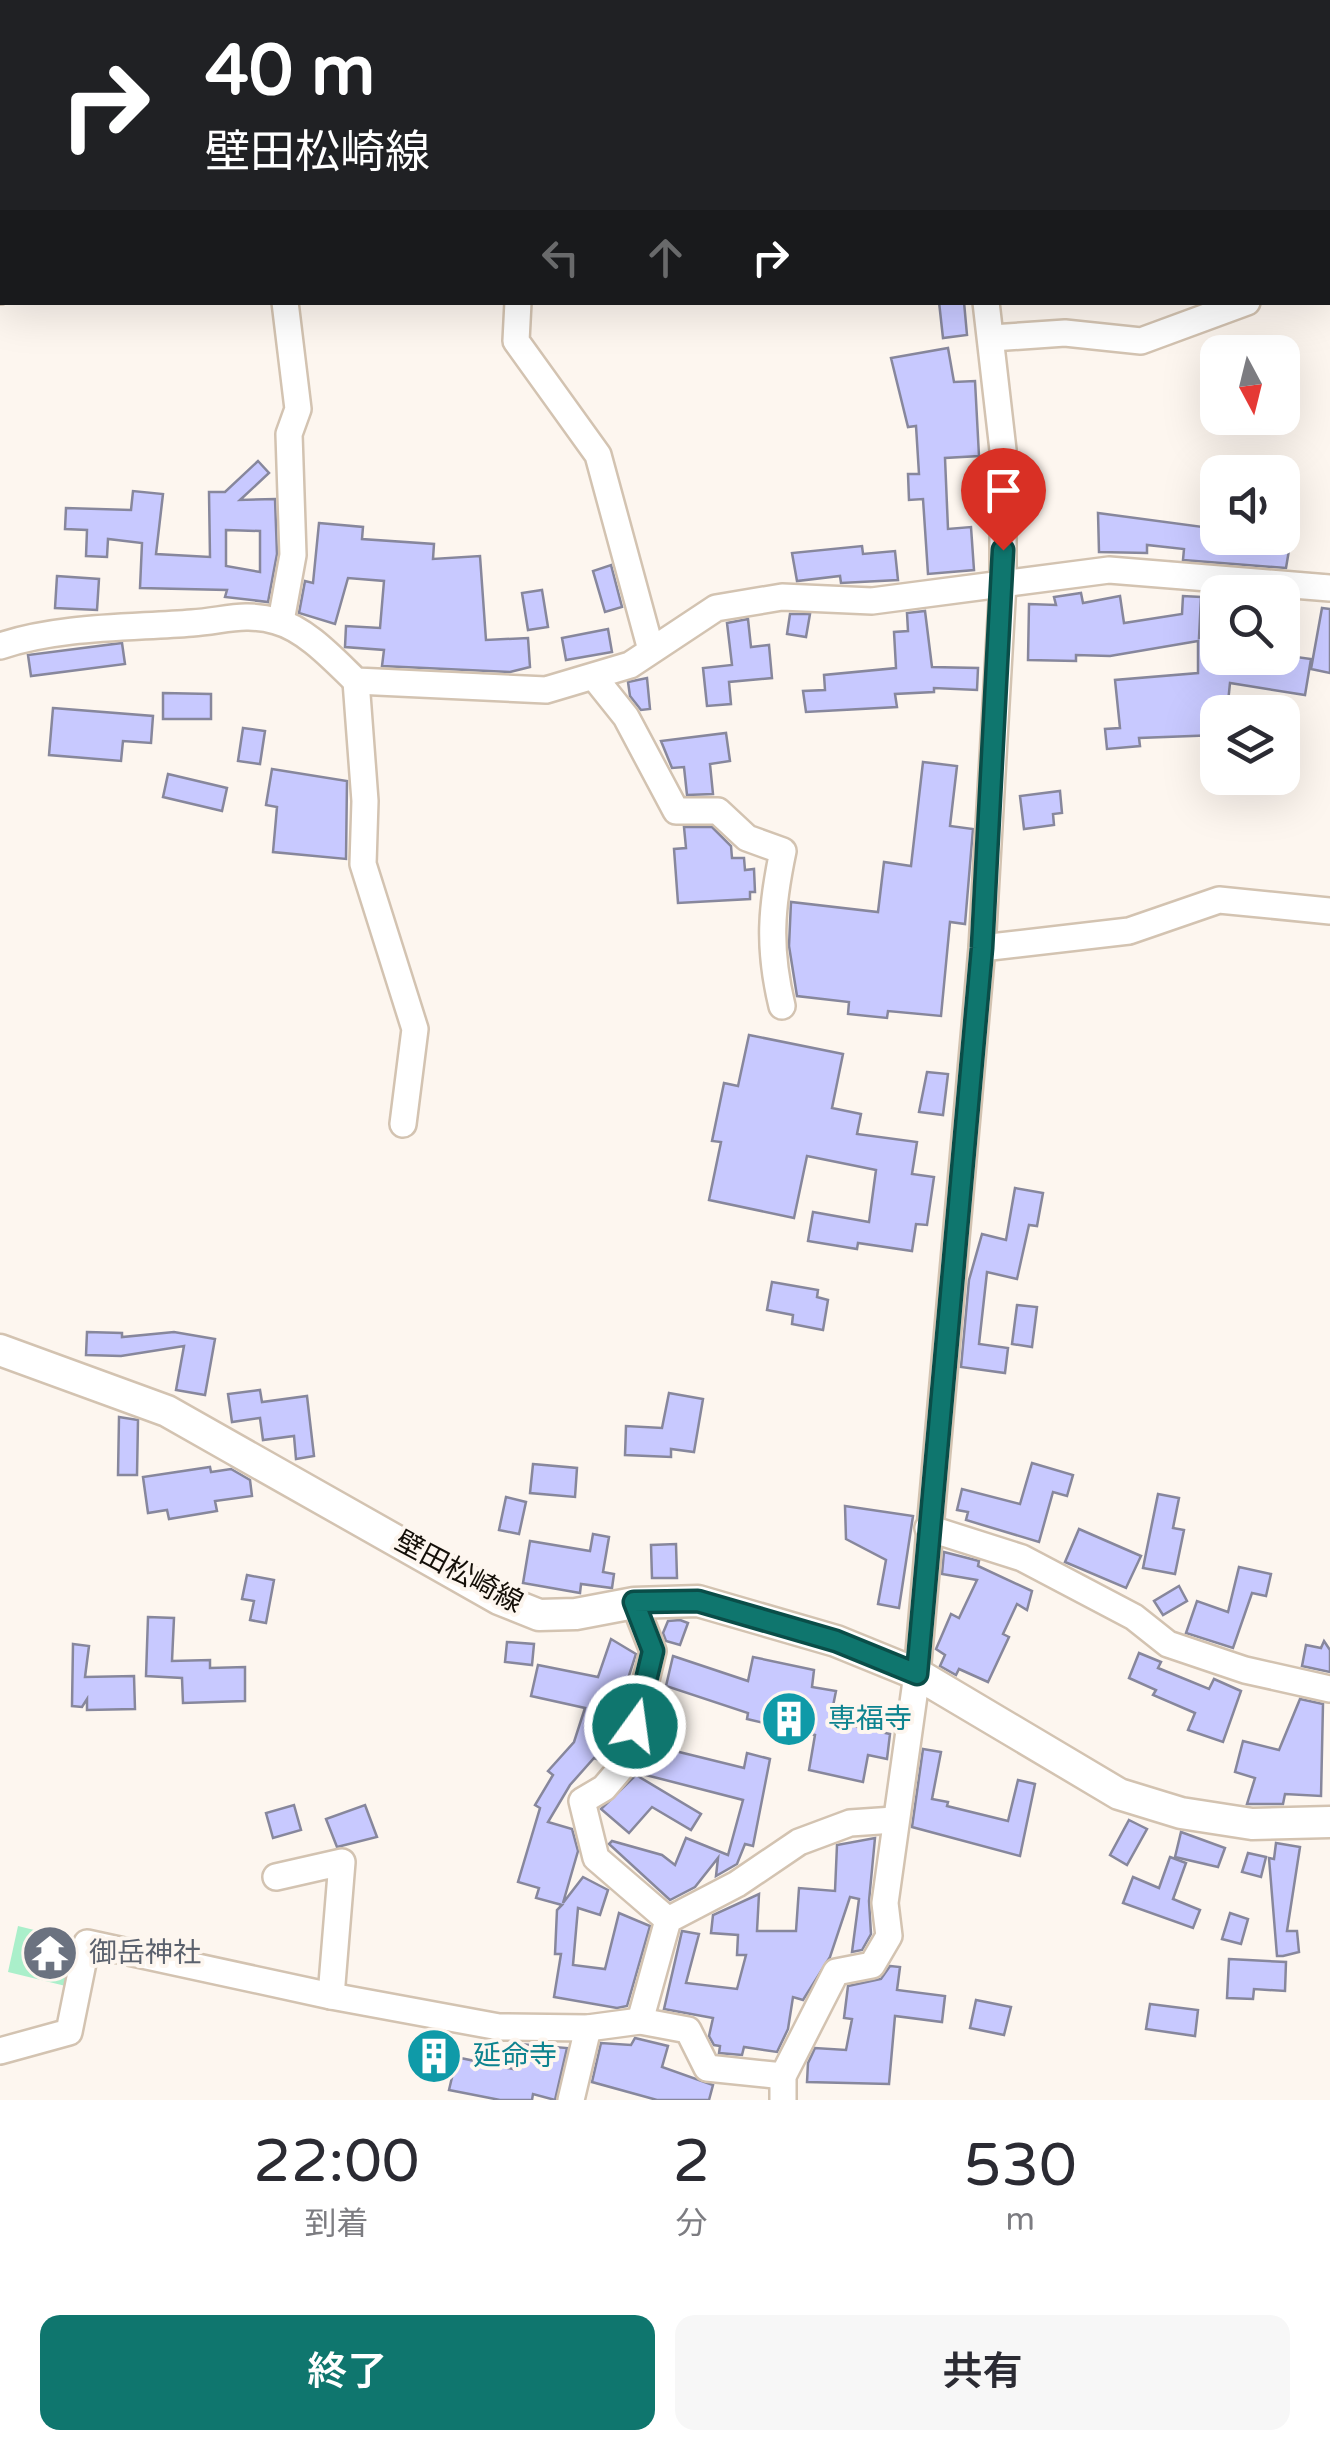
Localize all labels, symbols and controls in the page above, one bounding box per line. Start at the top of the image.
text: 40 m [205,30,375,114]
icon: right [40,40,170,170]
text: 壁田松崎線 [205,126,430,180]
icon: left [533,230,588,285]
icon: ahead [638,230,693,285]
icon: right [743,230,798,285]
north arrow [1200,335,1300,435]
map controls [1200,335,1300,795]
pin [961,448,1046,551]
button: sound [1200,455,1300,555]
icon: arrive [976,463,1031,518]
button: search [1200,575,1300,675]
button: layers [1200,695,1300,795]
street label: 壁田松崎線 [389,1524,529,1620]
position arrow [583,1674,687,1778]
building icon: 専福寺 [759,1689,819,1749]
place label: 専福寺 [828,1702,912,1736]
temple icon: 御岳神社 [20,1923,80,1983]
place label: 御岳神社 [89,1936,201,1970]
building icon: 延命寺 [404,2026,464,2086]
place label: 延命寺 [473,2039,557,2073]
text: 22:00 [253,2126,420,2198]
text: 2 [673,2126,710,2198]
text: 530 [964,2130,1077,2202]
text: m [1006,2201,1035,2239]
text: 到着 [304,2205,368,2243]
text: 分 [676,2205,708,2243]
button: 終了 [40,2315,655,2430]
button: 共有 [675,2315,1290,2430]

